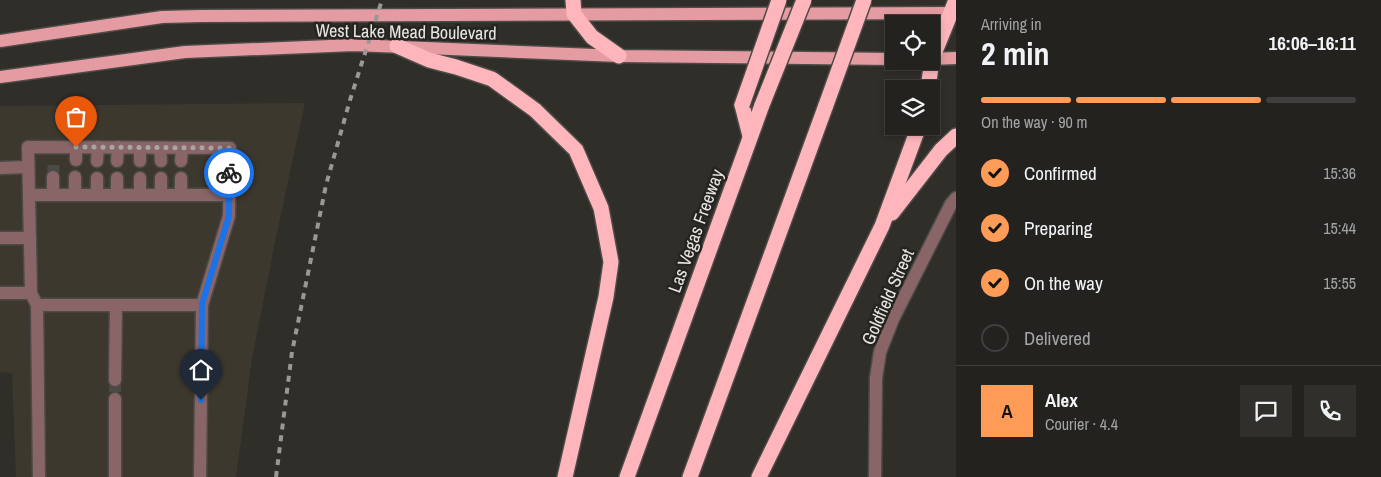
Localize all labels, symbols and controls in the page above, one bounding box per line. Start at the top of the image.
text: Arriving in [981,13,1042,35]
map controls [885,15,940,135]
button: locate [885,15,940,70]
street label: West Lake Mead Boulevard [315,17,497,46]
text: 16:06–16:11 [1269,30,1356,56]
text: 2 min [981,32,1050,75]
button: layers [885,80,940,135]
pin [55,96,97,147]
icon: bag [62,103,90,131]
text: On the way · 90 m [981,111,1087,133]
courier [204,148,254,198]
icon: bike [215,159,243,187]
icon: check [981,159,1009,187]
text: Confirmed [1024,160,1097,186]
text: 15:36 [1323,162,1356,184]
street label: Las Vegas Freeway [662,165,730,296]
icon: check [981,214,1009,242]
text: Preparing [1024,215,1092,241]
text: 15:44 [1323,217,1356,239]
street label: Goldfield Street [855,245,920,349]
icon: check [981,269,1009,297]
text: On the way [1024,270,1103,296]
text: 15:55 [1323,272,1356,294]
text: Delivered [1024,325,1091,351]
pin [180,349,222,400]
icon: home [187,356,215,384]
button: chat [1240,385,1292,437]
button: phone [1304,385,1356,437]
text: Alex [1045,387,1078,413]
text: A [1001,398,1013,424]
text: Courier · 4.4 [1045,413,1118,435]

